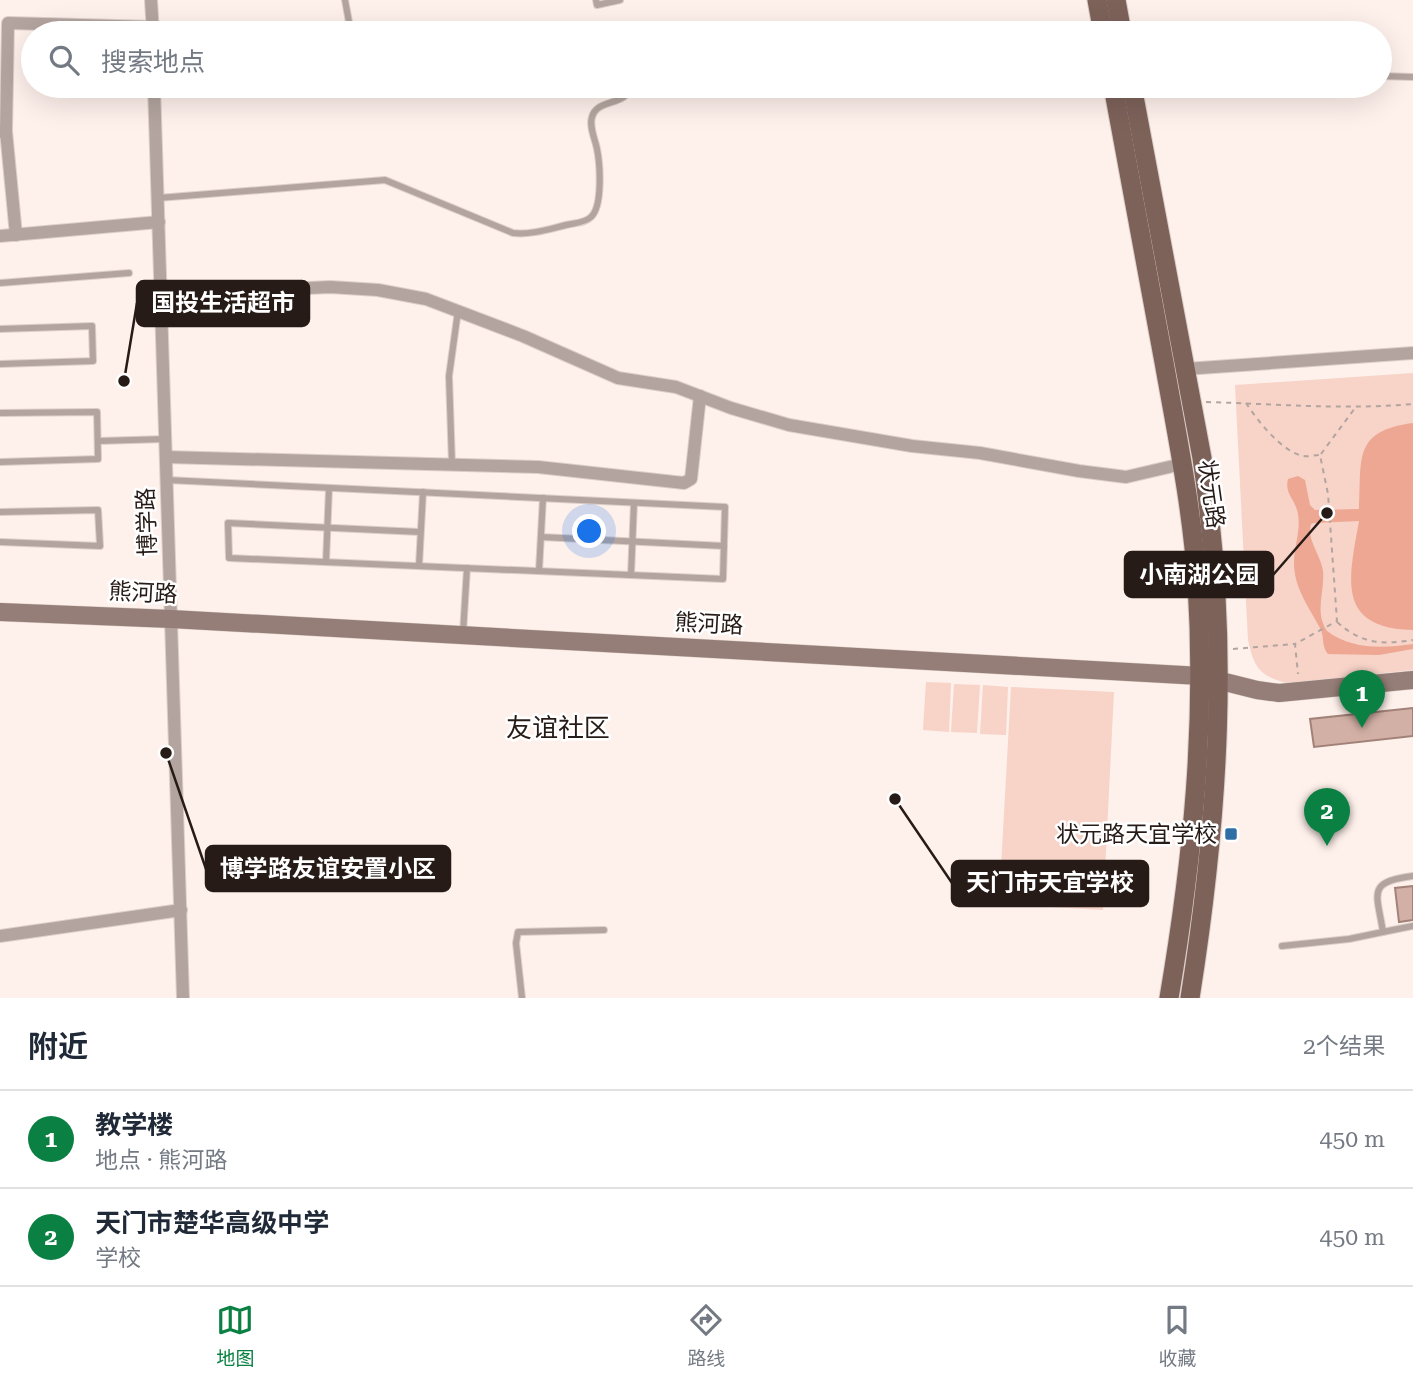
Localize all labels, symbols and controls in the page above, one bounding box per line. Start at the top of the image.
search box [21,21,1392,98]
icon: search [45,41,83,79]
text: 搜索地点 [101,47,205,77]
callout: 国投生活超市 [137,281,309,326]
text: 国投生活超市 [151,289,295,317]
street label: 状元路 [1193,458,1229,530]
street label: 博学路 [132,487,162,557]
your location [572,514,606,548]
callout: 小南湖公园 [1125,552,1273,597]
text: 小南湖公园 [1139,561,1259,589]
street label: 熊河路 [108,578,178,608]
street label: 熊河路 [674,609,744,639]
pin: 1 [1339,670,1385,728]
district label: 友谊社区 [506,713,610,743]
pin: 2 [1304,788,1350,846]
place label: 状元路天宜学校 [1056,821,1217,848]
marker: 状元路天宜学校 [1223,826,1239,842]
callout: 博学路友谊安置小区 [206,846,450,891]
text: 博学路友谊安置小区 [220,855,436,883]
callout: 天门市天宜学校 [952,861,1148,906]
text: 天门市天宜学校 [966,869,1134,897]
text: 附近 [28,1029,88,1064]
text: 2个结果 [1303,1033,1385,1060]
text: 教学楼 [95,1110,173,1140]
text: 1 [45,1126,57,1153]
text: 450 m [1320,1126,1385,1153]
text: 地点 · 熊河路 [95,1147,227,1174]
text: 天门市楚华高级中学 [95,1208,329,1238]
text: 2 [45,1224,57,1251]
text: 450 m [1320,1224,1385,1251]
text: 学校 [95,1245,141,1272]
tab: 地图 [216,1301,255,1370]
tab: 路线 [687,1301,726,1370]
tab: 收藏 [1158,1301,1197,1370]

